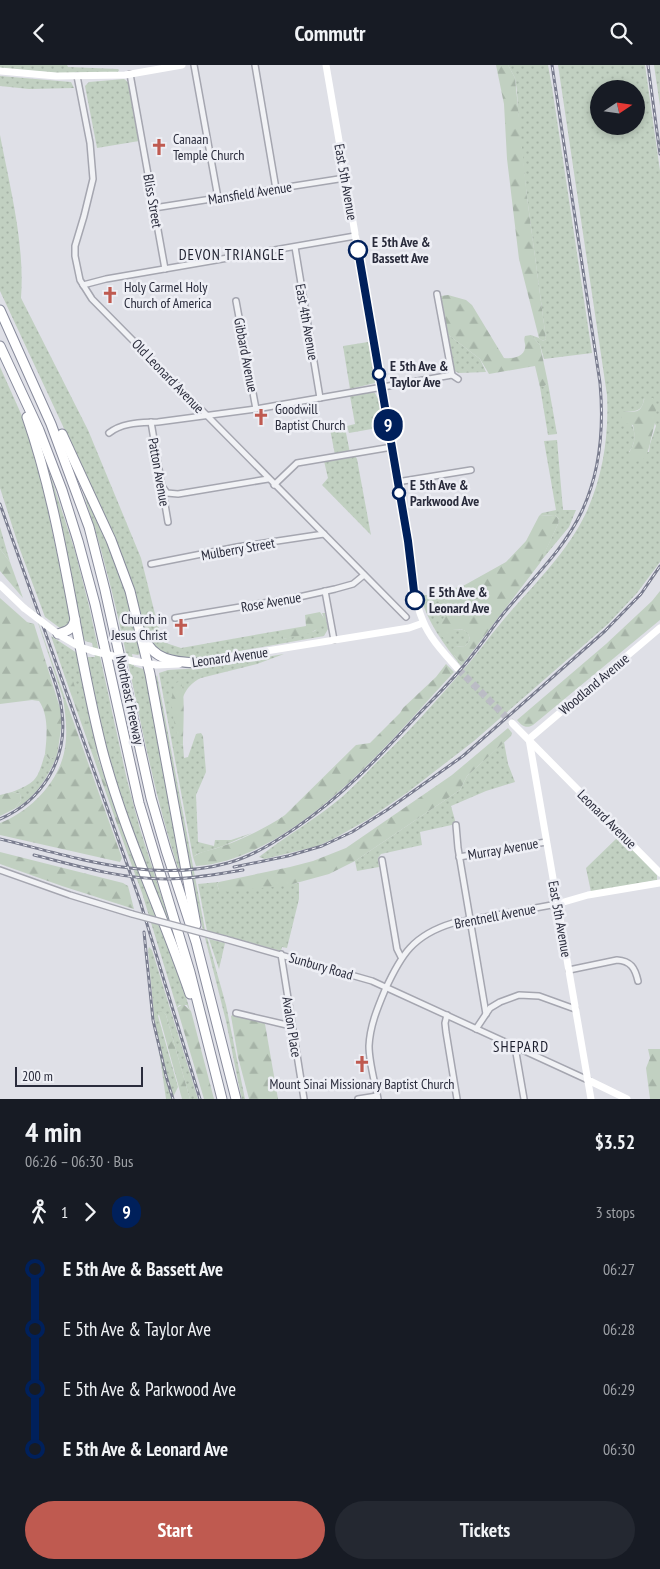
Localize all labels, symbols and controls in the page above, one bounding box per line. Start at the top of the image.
icon: back [25,19,53,47]
text: Commutr [294,19,366,47]
icon: search [607,19,635,47]
north arrow [590,80,645,135]
map controls [590,80,645,135]
place label: Canaan Temple Church [173,130,244,164]
church icon: Canaan Temple Church [149,137,169,157]
street label: East 5th Avenue [330,142,362,222]
street label: Bliss Street [139,173,167,229]
street label: Mansfield Avenue [207,177,293,209]
place label: E 5th Ave & Bassett Ave [372,233,430,267]
marker: E 5th Ave & Bassett Ave [348,240,368,260]
district label: DEVON TRIANGLE [179,245,285,264]
place label: Holy Carmel Holy Church of America [124,278,212,312]
street label: East 4th Avenue [291,282,323,362]
church icon: Holy Carmel Holy Church of America [100,285,120,305]
street label: Gibbard Avenue [230,316,262,394]
street label: Old Leonard Avenue [128,335,208,417]
place label: E 5th Ave & Taylor Ave [390,357,448,391]
marker: E 5th Ave & Taylor Ave [372,367,386,381]
place label: Goodwill Baptist Church [275,400,345,434]
church icon: Goodwill Baptist Church [251,407,271,427]
line badge: 9 [372,409,404,441]
text: 9 [384,413,392,436]
street label: Patton Avenue [144,436,174,508]
place label: E 5th Ave & Parkwood Ave [410,476,479,510]
marker: E 5th Ave & Parkwood Ave [392,486,406,500]
street label: Mulberry Street [200,534,276,564]
place label: E 5th Ave & Leonard Ave [429,583,489,617]
street label: Rose Avenue [240,588,303,616]
marker: E 5th Ave & Leonard Ave [405,590,425,610]
place label: Church in Jesus Christ [110,610,167,644]
church icon: Church in Jesus Christ [171,617,191,637]
street label: Leonard Avenue [191,643,269,671]
street label: Woodland Avenue [555,649,633,719]
street label: Northeast Freeway [112,654,148,747]
street label: Leonard Avenue [574,786,641,853]
street label: Murray Avenue [466,834,540,864]
street label: East 5th Avenue [544,879,576,959]
street label: Brentnell Avenue [453,899,537,933]
street label: Sunbury Road [287,948,355,984]
street label: Avalon Place [278,995,306,1059]
district label: SHEPARD [493,1037,549,1056]
church icon: Mount Sinai Missionary Baptist Church [352,1054,372,1074]
scale bar [15,1064,142,1087]
text: 200 m [22,1067,53,1085]
place label: Mount Sinai Missionary Baptist Church [269,1075,455,1093]
text: 4 min [25,1113,82,1150]
text: $3.52 [595,1130,635,1154]
text: 06:26 – 06:30 · Bus [25,1151,133,1171]
icon: walk [25,1198,53,1226]
icon: forward [76,1198,104,1226]
text: 9 [122,1200,131,1223]
text: 1 [61,1202,68,1222]
text: 3 stops [595,1202,635,1222]
text: E 5th Ave & Bassett Ave [63,1257,223,1281]
text: 06:27 [603,1259,635,1279]
text: E 5th Ave & Taylor Ave [63,1317,211,1341]
text: 06:28 [603,1319,635,1339]
text: E 5th Ave & Parkwood Ave [63,1377,236,1401]
text: 06:29 [603,1379,635,1399]
text: E 5th Ave & Leonard Ave [63,1437,228,1461]
text: 06:30 [603,1439,635,1459]
button: Start [25,1501,325,1559]
button: Tickets [335,1501,635,1559]

